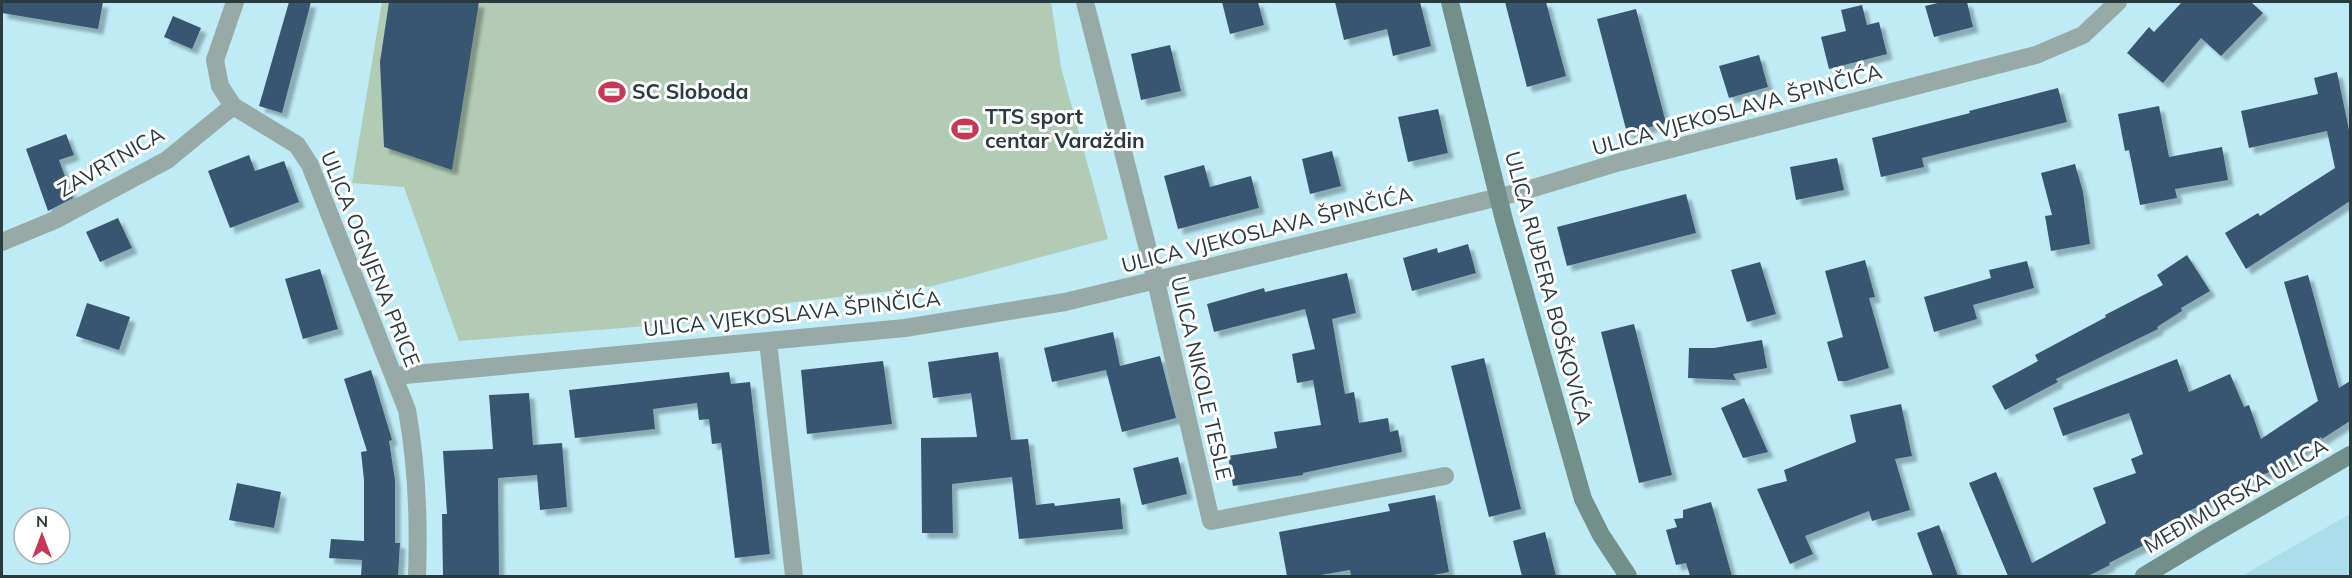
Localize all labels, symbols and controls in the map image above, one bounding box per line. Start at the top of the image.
street label: ULICA VJEKOSLAVA ŠPINČIĆA [1589,58,1885,160]
sports icon: SC Sloboda [597,77,627,107]
place label: SC Sloboda [632,78,749,104]
place label: TTS sport centar Varaždin [985,103,1145,153]
sports icon: TTS sport centar Varaždin [950,114,980,144]
street label: ZAVRTNICA [53,120,169,202]
street label: ULICA OGNJENA PRICE [316,147,426,370]
street label: ULICA RUĐERA BOŠKOVIĆA [1500,148,1598,428]
street label: ULICA VJEKOSLAVA ŠPINČIĆA [1119,180,1415,278]
street label: ULICA NIKOLE TESLE [1166,273,1238,482]
street label: ULICA VJEKOSLAVA ŠPINČIĆA [642,284,942,342]
street label: MEĐIMURSKA ULICA [2139,432,2332,558]
north arrow [12,506,72,566]
text: N [36,511,48,531]

